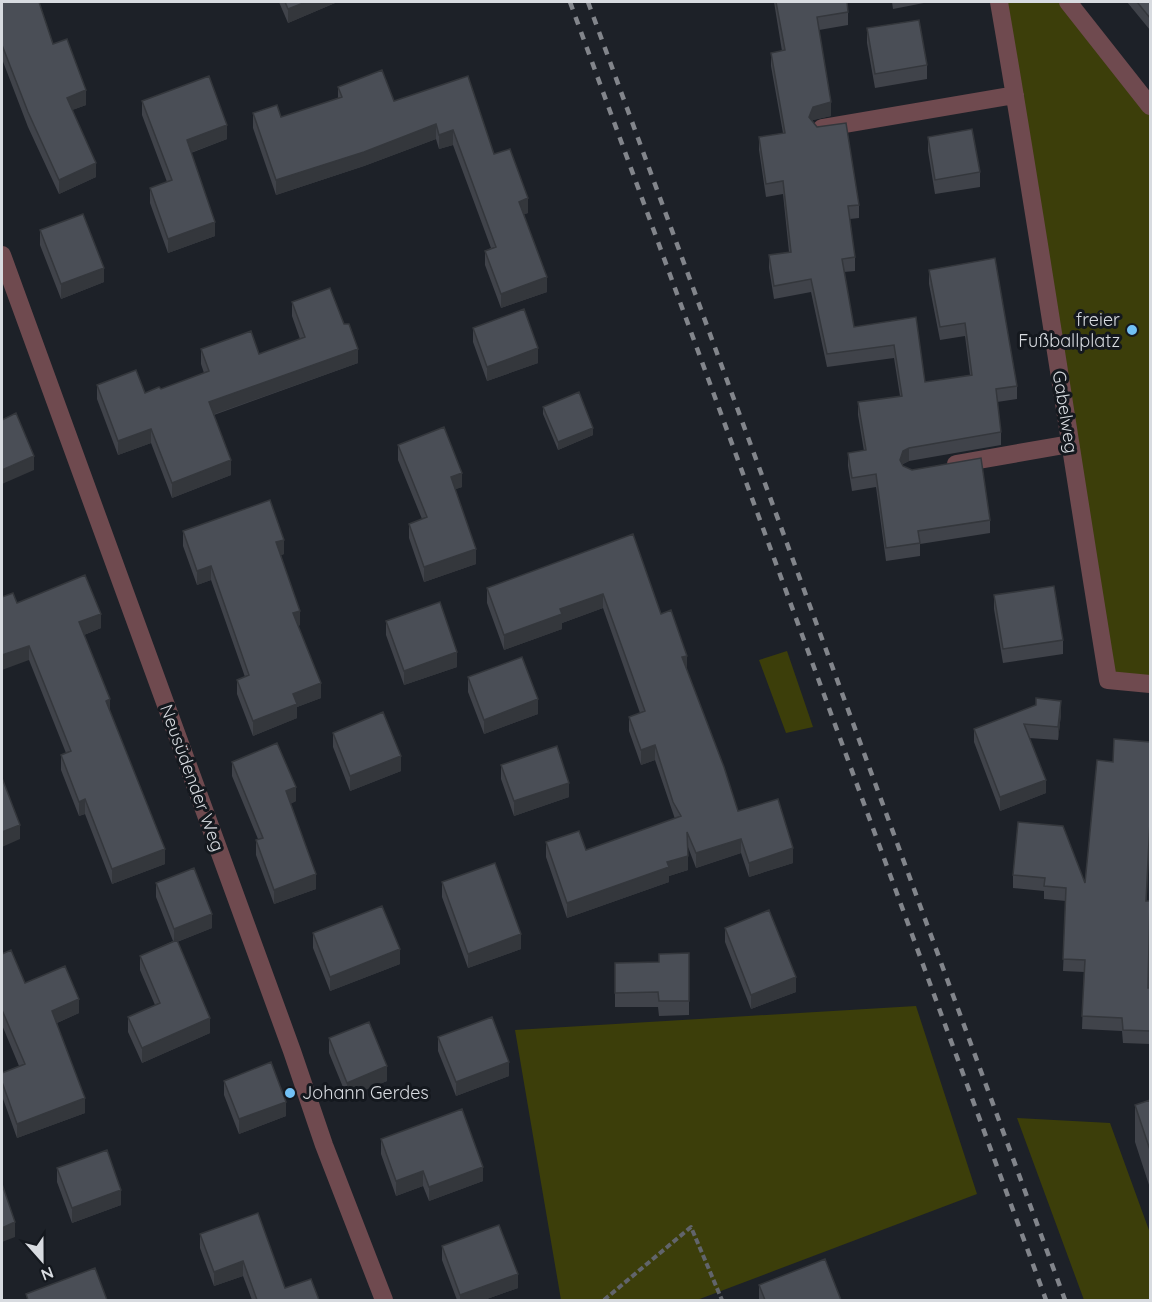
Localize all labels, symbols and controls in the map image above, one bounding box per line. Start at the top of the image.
place label: freier Fußballplatz [1018,308,1120,352]
marker: freier Fußballplatz [1125,323,1139,337]
street label: Gabelweg [1048,369,1083,455]
street label: Neusüdender Weg [155,701,230,855]
place label: Johann Gerdes [302,1081,429,1104]
marker: Johann Gerdes [283,1086,297,1100]
north arrow [12,1230,72,1290]
text: N [38,1263,56,1285]

